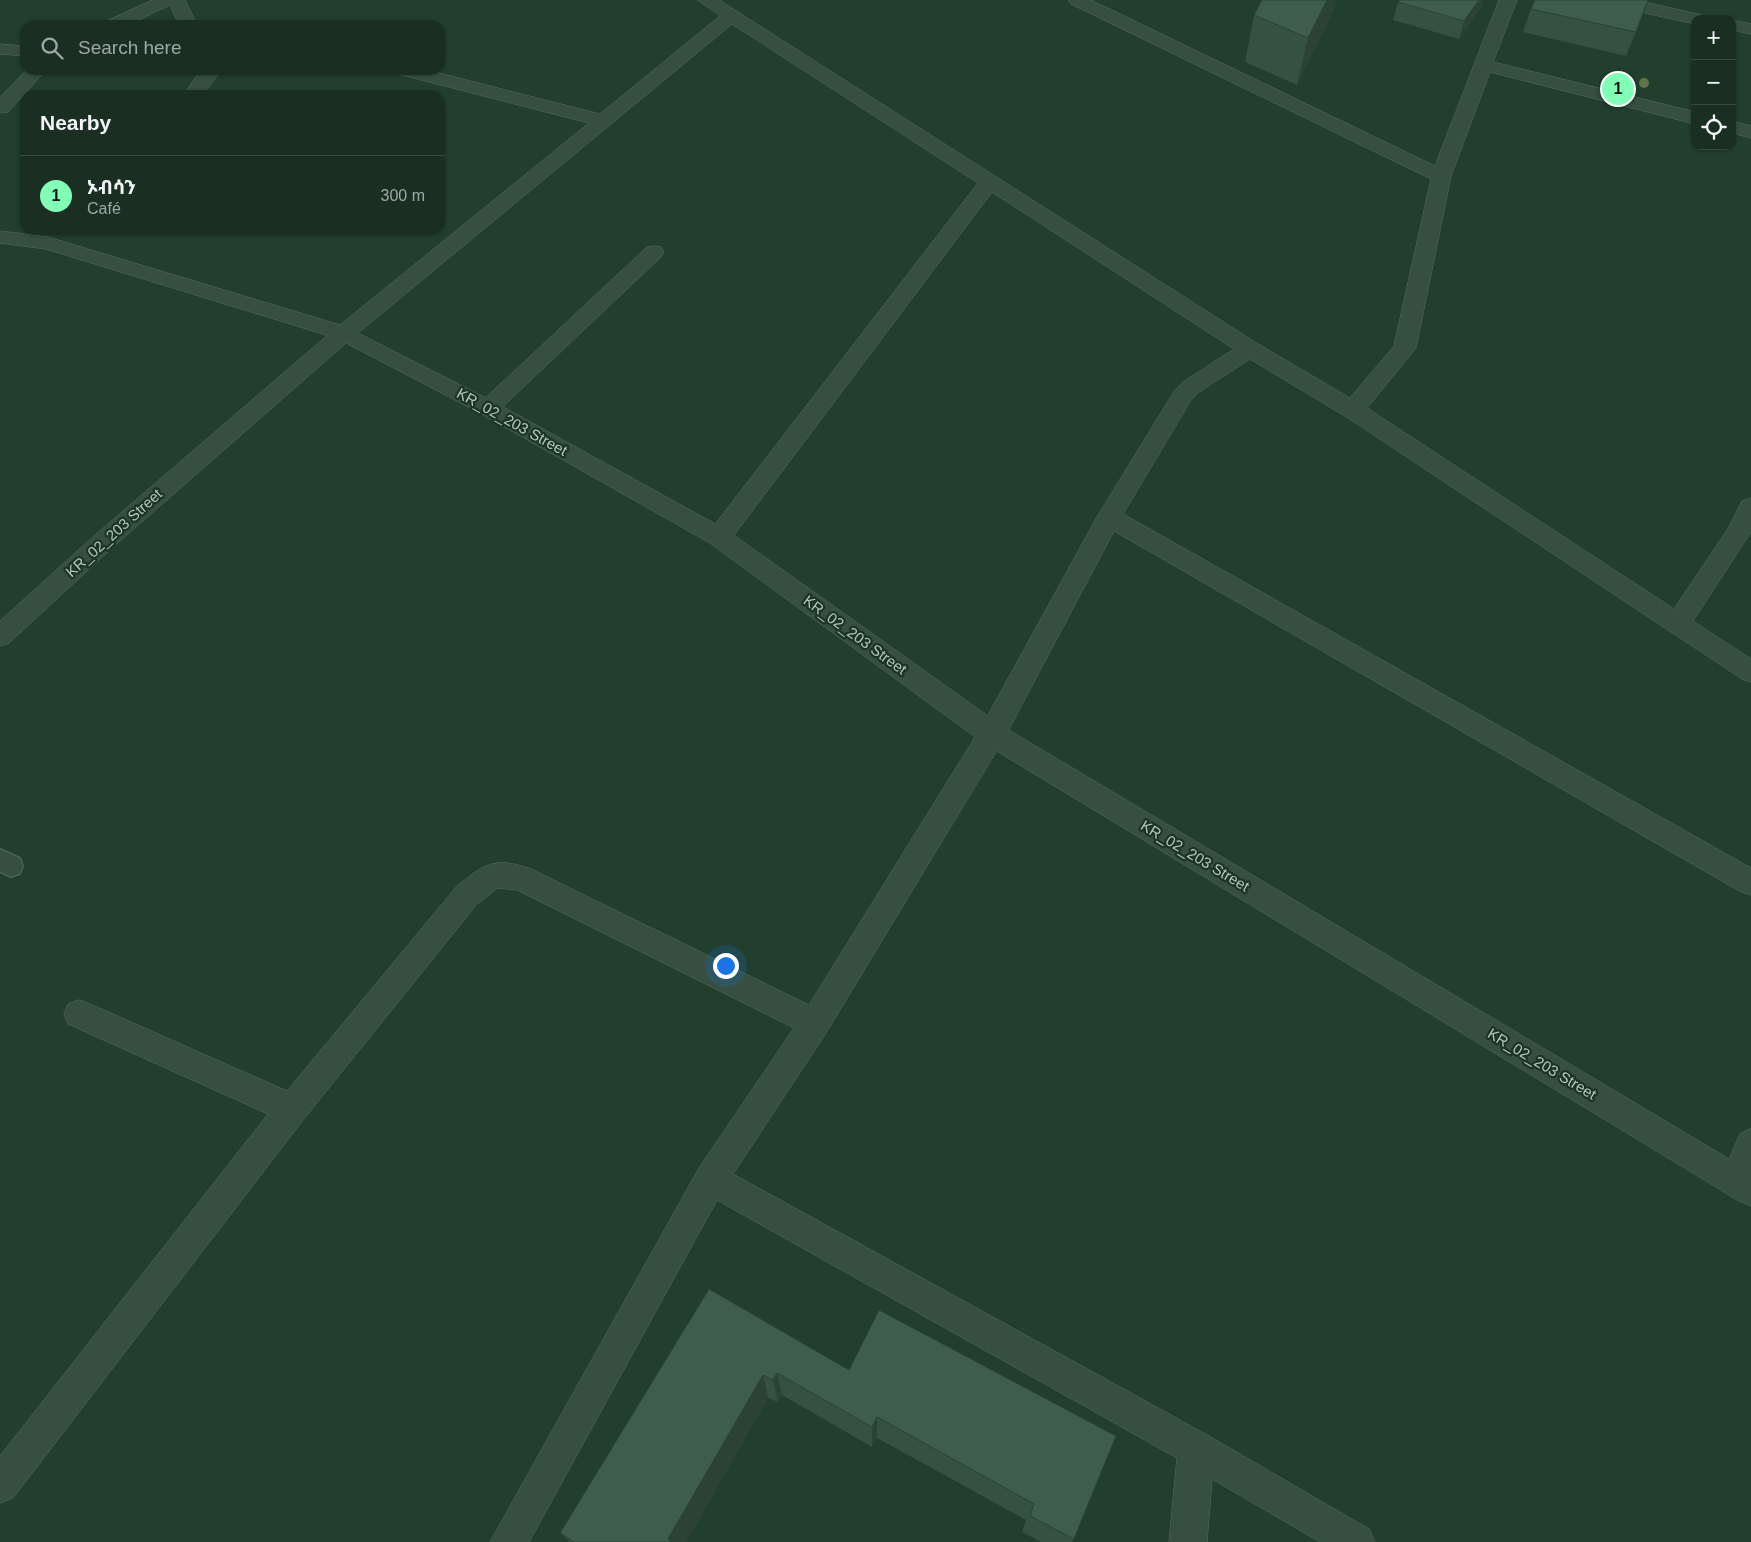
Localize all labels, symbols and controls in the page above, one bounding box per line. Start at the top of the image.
map controls [1691,15,1736,150]
button: + [1691,15,1736,60]
search box [20,20,445,75]
icon: search [38,34,66,62]
text: Search here [78,37,182,58]
button: − [1691,60,1736,105]
pin: 1 [1602,70,1634,108]
button: locate [1691,105,1736,150]
text: Nearby [40,111,111,134]
text: ኦብሳን [87,177,136,198]
text: 1 [52,187,60,204]
text: 300 m [381,187,425,204]
text: Café [87,200,121,217]
street label: KR_02_203 Street [454,384,571,459]
street label: KR_02_203 Street [62,484,166,580]
street label: KR_02_203 Street [800,591,911,678]
street label: KR_02_203 Street [1138,817,1253,895]
your location [713,953,739,979]
street label: KR_02_203 Street [1485,1025,1600,1103]

